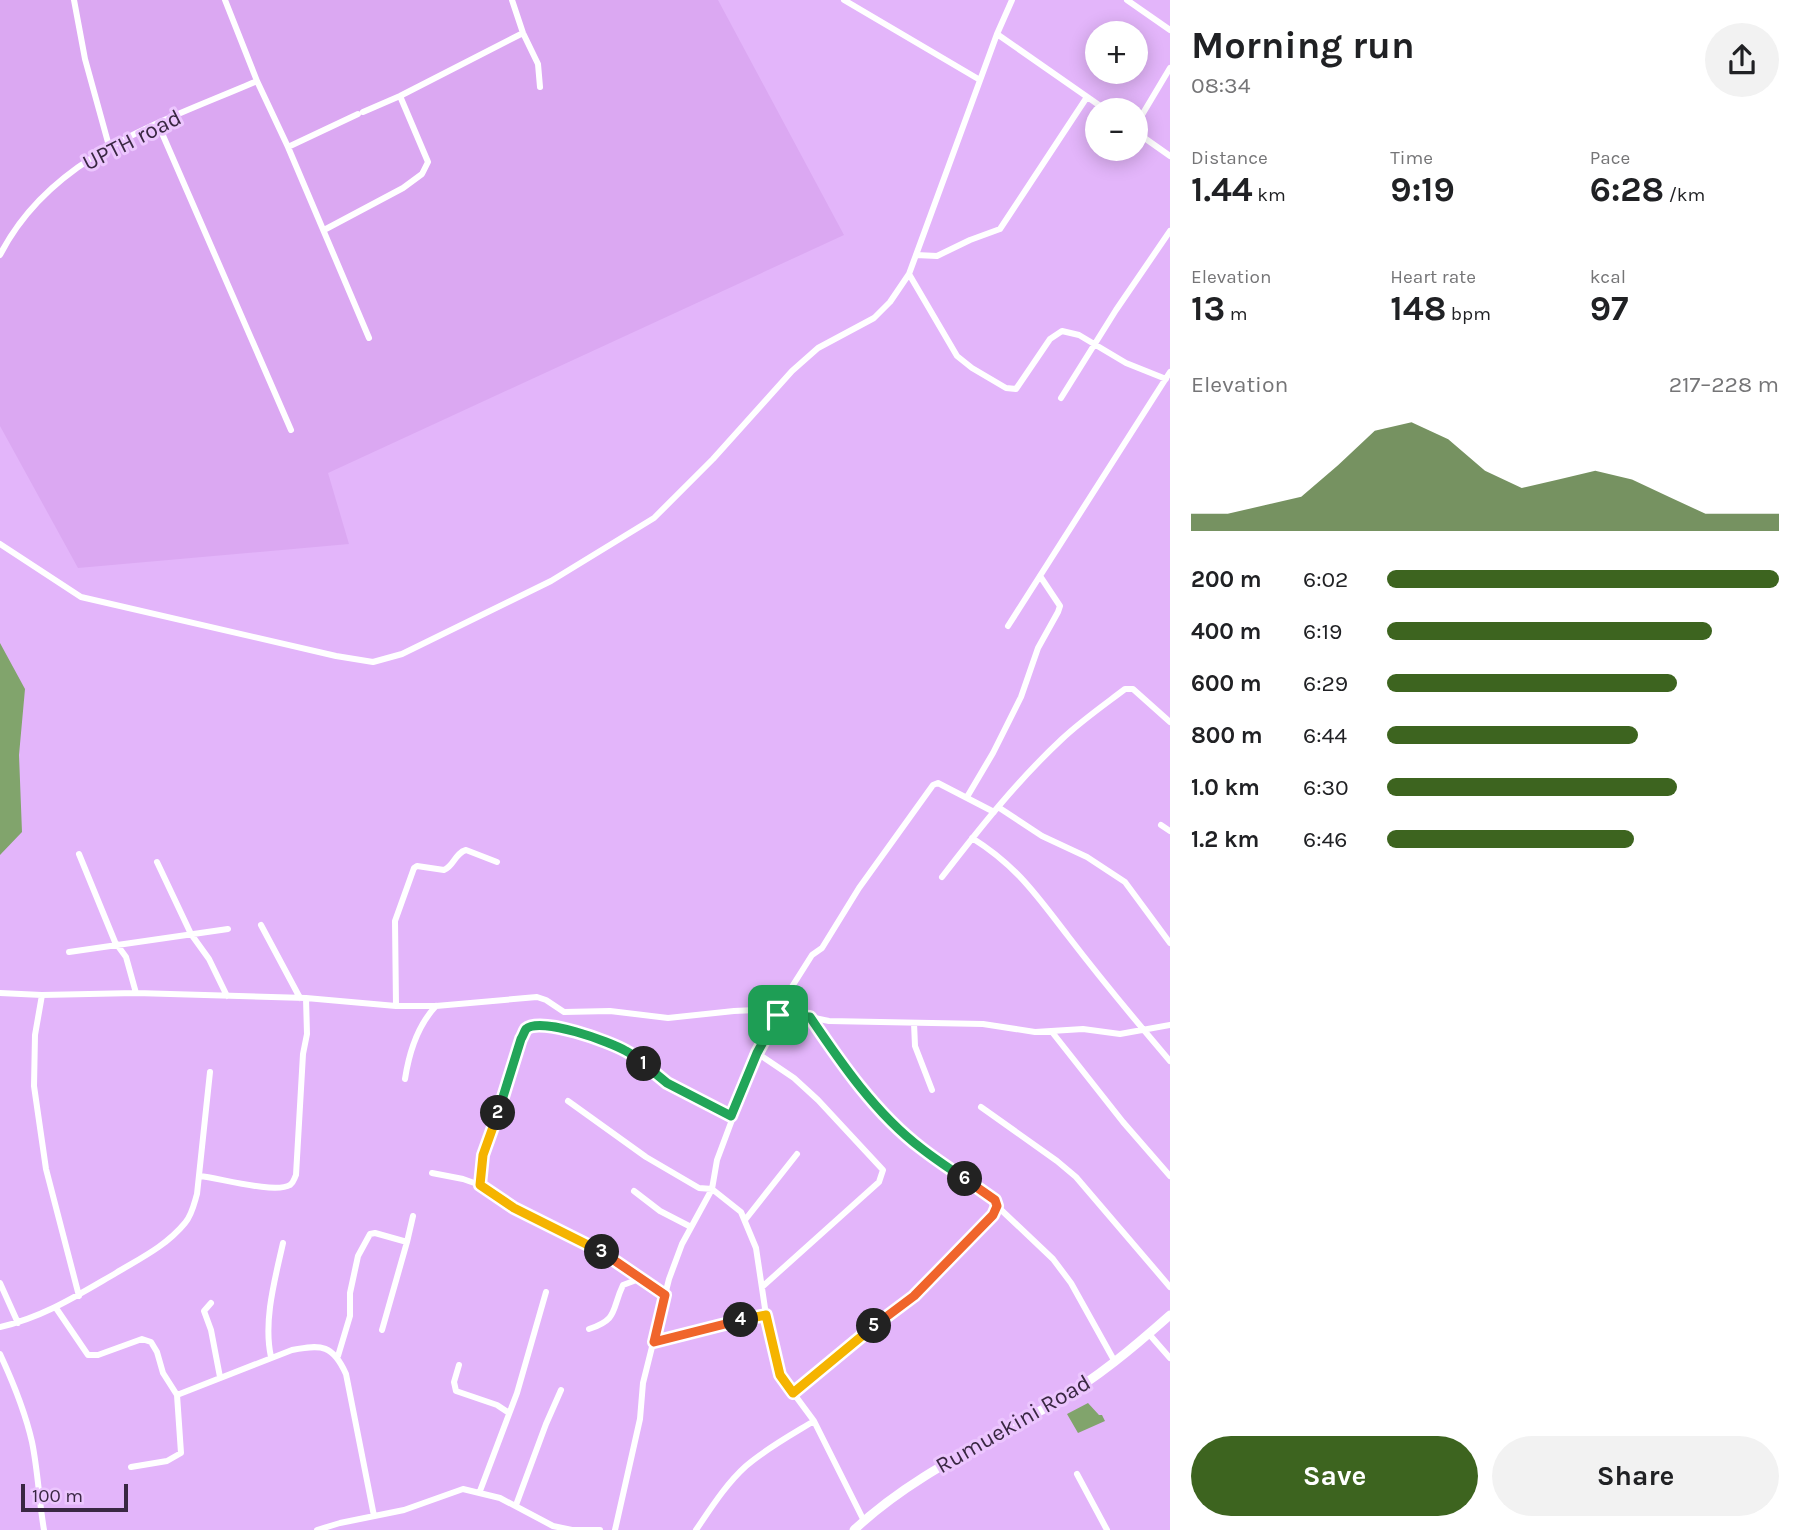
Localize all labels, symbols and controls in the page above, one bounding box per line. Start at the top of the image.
map controls [1085,21,1148,161]
button: + [1085,21,1148,84]
text: Morning run [1191,23,1415,68]
button: share [1705,23,1779,97]
text: 08:34 [1191,72,1251,99]
button: − [1085,98,1148,161]
street label: UPTH road [78,104,186,176]
text: Distance [1191,147,1268,169]
text: Time [1390,147,1433,169]
text: Pace [1590,147,1630,169]
text: 1.44 [1191,169,1253,210]
text: 9:19 [1390,169,1455,210]
text: 6:28 [1590,169,1664,210]
text: km [1253,184,1286,206]
text: /km [1664,184,1705,206]
text: Elevation [1191,266,1271,288]
text: Heart rate [1390,266,1476,288]
text: kcal [1590,266,1626,288]
text: 13 [1191,288,1225,329]
text: 148 [1390,288,1446,329]
text: 97 [1590,288,1628,329]
text: m [1225,303,1248,325]
text: bpm [1446,303,1491,325]
text: Elevation [1191,371,1288,398]
text: 217–228 m [1669,371,1779,398]
text: 200 m [1191,566,1262,593]
text: 6:02 [1303,566,1348,593]
text: 400 m [1191,618,1261,645]
text: 6:19 [1303,618,1342,645]
text: 600 m [1191,670,1262,697]
text: 6:29 [1303,670,1348,697]
text: 800 m [1191,722,1263,749]
text: 6:44 [1303,722,1347,749]
text: 1.0 km [1191,774,1260,801]
text: 6:30 [1303,774,1349,801]
text: 1.2 km [1191,826,1259,853]
text: 6:46 [1303,826,1347,853]
pin [748,985,808,1045]
icon: arrive [759,996,797,1034]
pin: 1 [626,1046,662,1082]
text: 1 [640,1052,647,1074]
pin: 2 [480,1096,516,1130]
text: 2 [492,1101,503,1123]
pin: 6 [948,1162,982,1196]
text: 6 [959,1167,970,1189]
pin: 3 [584,1234,620,1270]
text: 3 [596,1240,607,1262]
pin: 4 [724,1302,758,1338]
text: 4 [735,1308,746,1330]
pin: 5 [856,1308,892,1344]
text: 5 [868,1314,879,1336]
street label: Rumuekini Road [931,1369,1095,1479]
button: Save [1191,1436,1478,1516]
button: Share [1492,1436,1779,1516]
scale bar [21,1481,128,1513]
text: 100 m [32,1485,83,1507]

